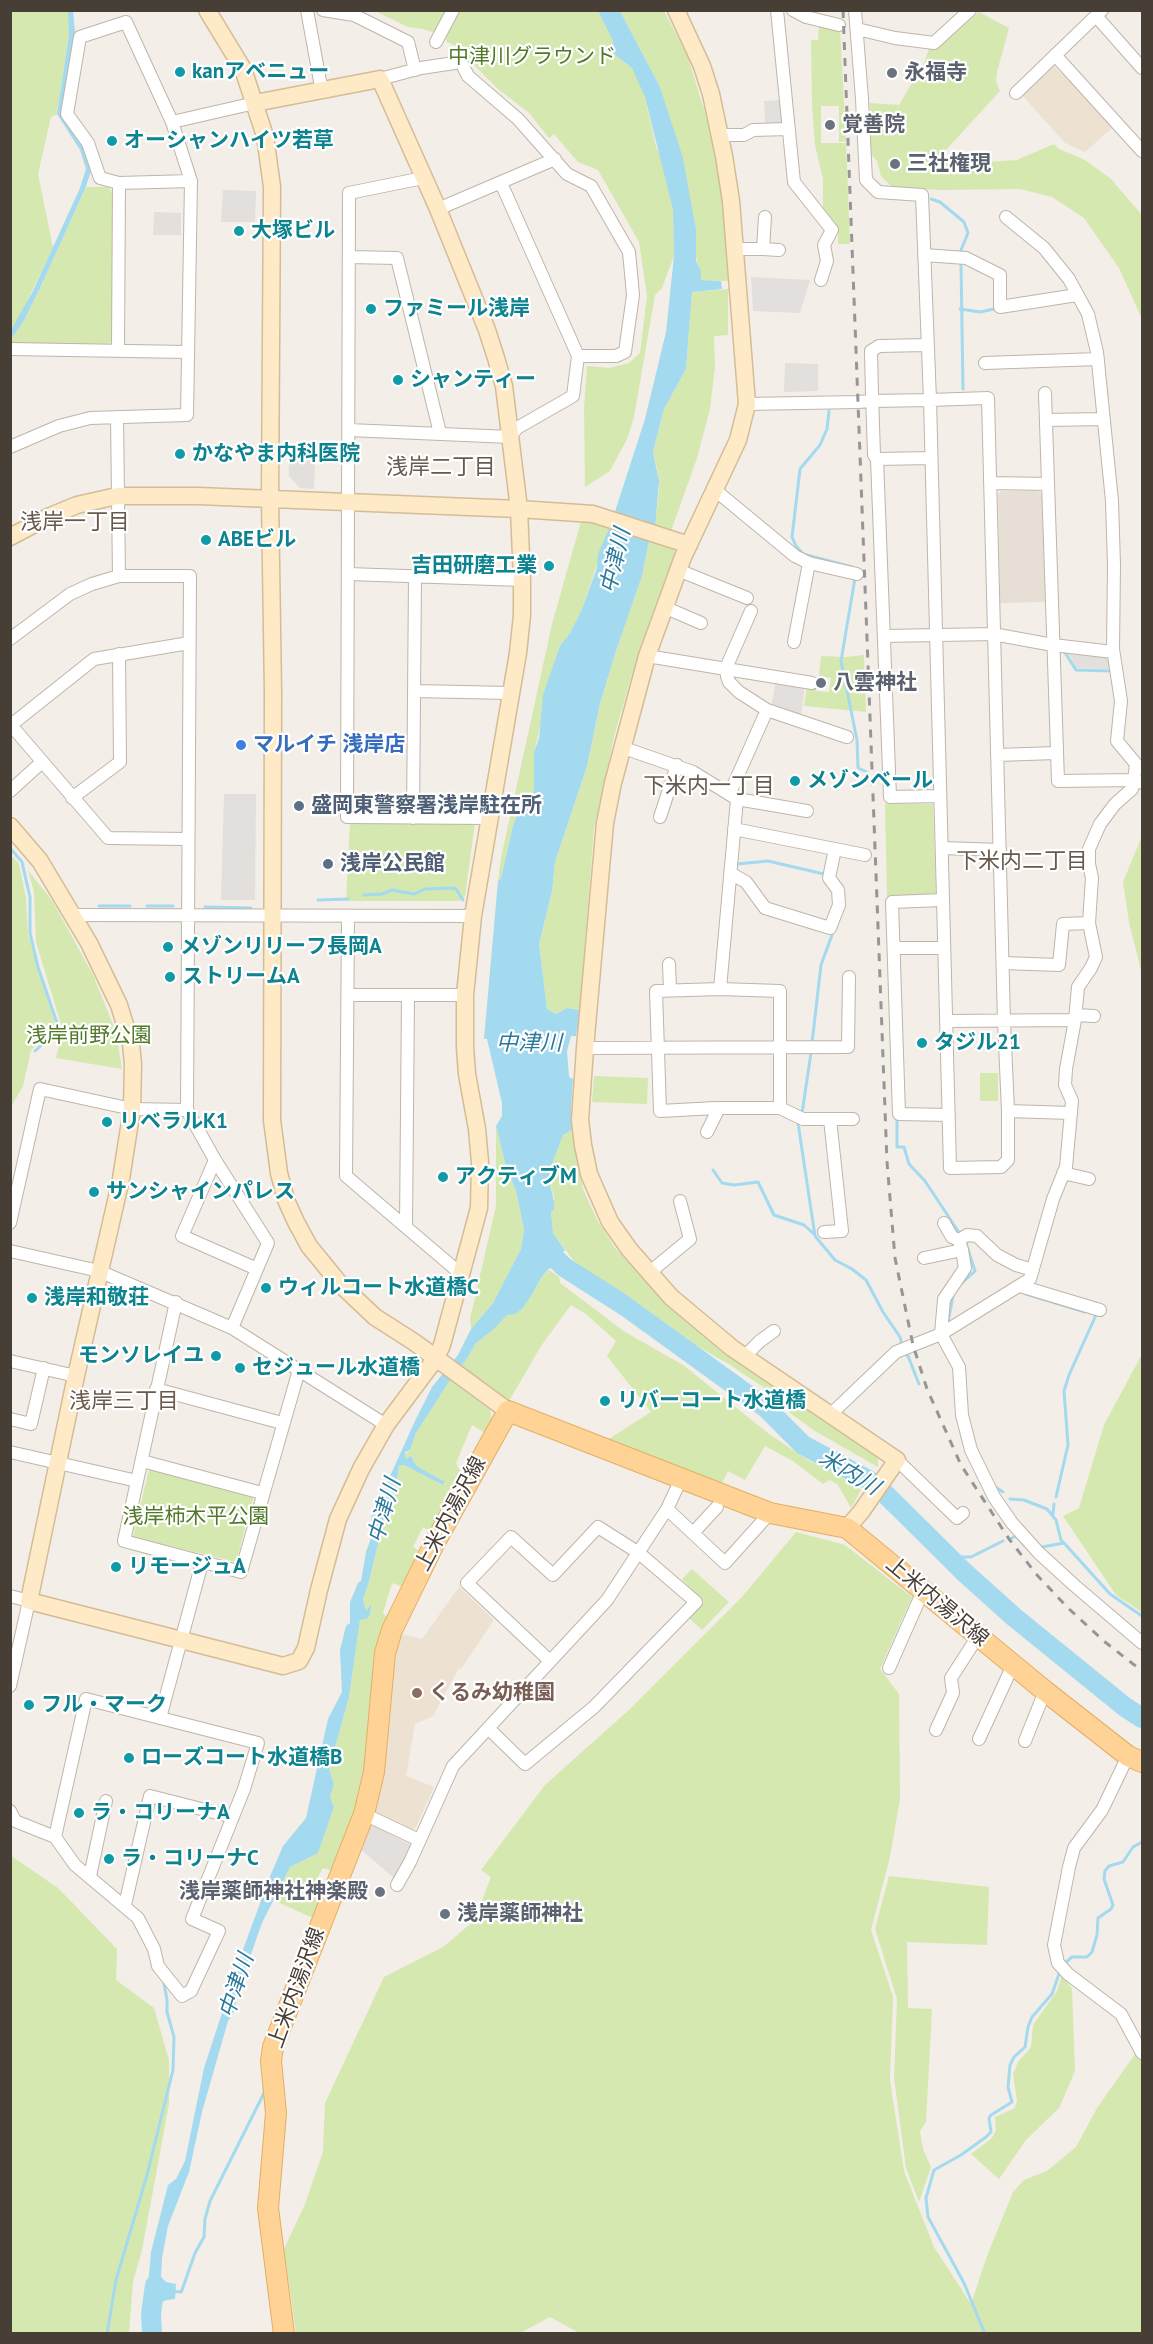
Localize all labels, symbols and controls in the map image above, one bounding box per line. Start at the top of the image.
park label: 中津川グラウンド [448,44,616,70]
place label: kanアベニュー [192,59,329,85]
place label: 永福寺 [904,60,967,86]
marker: kanアベニュー [173,65,187,79]
marker: 永福寺 [885,66,899,80]
place label: 覚善院 [842,112,905,138]
marker: 覚善院 [823,118,837,132]
place label: オーシャンハイツ若草 [124,128,334,154]
marker: オーシャンハイツ若草 [105,134,119,148]
place label: 三社権現 [907,151,991,177]
marker: 三社権現 [888,157,902,171]
place label: 大塚ビル [251,218,335,244]
marker: 大塚ビル [232,224,246,238]
place label: ファミール浅岸 [383,296,530,322]
marker: ファミール浅岸 [364,302,378,316]
place label: シャンティー [410,367,536,393]
marker: シャンティー [391,373,405,387]
place label: かなやま内科医院 [192,441,360,467]
marker: かなやま内科医院 [173,447,187,461]
district label: 浅岸二丁目 [386,455,496,481]
district label: 浅岸一丁目 [20,510,130,536]
water label: 中津川 [596,526,636,596]
place label: ABEビル [218,527,296,553]
marker: ABEビル [199,533,213,547]
place label: 吉田研磨工業 [411,553,537,579]
marker: 吉田研磨工業 [542,559,556,573]
place label: 八雲神社 [833,670,917,696]
marker: 八雲神社 [814,676,828,690]
place label: マルイチ 浅岸店 [253,732,405,758]
marker: マルイチ 浅岸店 [234,738,248,752]
place label: メゾンベール [807,768,933,794]
district label: 下米内一丁目 [643,774,775,800]
marker: メゾンベール [788,774,802,788]
place label: 盛岡東警察署浅岸駐在所 [311,793,542,819]
marker: 盛岡東警察署浅岸駐在所 [292,799,306,813]
district label: 下米内二丁目 [956,849,1088,875]
place label: 浅岸公民館 [340,851,445,877]
marker: 浅岸公民館 [321,857,335,871]
place label: メゾンリリーフ長岡A [180,934,382,960]
marker: メゾンリリーフ長岡A [161,940,175,954]
place label: ストリームA [182,964,300,990]
marker: ストリームA [163,970,177,984]
park label: 浅岸前野公園 [26,1023,152,1049]
place label: タジル21 [934,1030,1021,1056]
water label: 中津川 [496,1031,562,1057]
marker: タジル21 [915,1036,929,1050]
place label: リベラルK1 [119,1109,228,1135]
marker: リベラルK1 [100,1115,114,1129]
place label: アクティブM [455,1164,577,1190]
marker: アクティブM [436,1170,450,1184]
place label: サンシャインパレス [106,1179,295,1205]
marker: サンシャインパレス [87,1185,101,1199]
place label: ウィルコート水道橋C [278,1275,479,1301]
marker: ウィルコート水道橋C [259,1281,273,1295]
place label: 浅岸和敬荘 [44,1285,149,1311]
marker: 浅岸和敬荘 [25,1291,39,1305]
place label: モンソレイユ [78,1343,204,1369]
marker: モンソレイユ [209,1349,223,1363]
place label: セジュール水道橋 [252,1355,420,1381]
marker: セジュール水道橋 [233,1361,247,1375]
place label: リバーコート水道橋 [617,1388,806,1414]
district label: 浅岸三丁目 [69,1389,179,1415]
marker: リバーコート水道橋 [598,1394,612,1408]
water label: 米内川 [814,1445,884,1501]
street label: 上米内湯沢線 [410,1452,492,1576]
water label: 中津川 [363,1476,407,1546]
park label: 浅岸柿木平公園 [123,1504,269,1530]
street label: 上米内湯沢線 [881,1552,993,1652]
place label: リモージュA [128,1554,246,1580]
marker: リモージュA [109,1560,123,1574]
place label: くるみ幼稚園 [429,1680,555,1706]
marker: くるみ幼稚園 [410,1686,424,1700]
place label: フル・マーク [41,1692,167,1718]
marker: フル・マーク [22,1698,36,1712]
place label: ローズコート水道橋B [141,1745,342,1771]
marker: ローズコート水道橋B [122,1751,136,1765]
place label: ラ・コリーナA [91,1800,230,1826]
marker: ラ・コリーナA [72,1806,86,1820]
place label: ラ・コリーナC [121,1846,259,1872]
marker: ラ・コリーナC [102,1852,116,1866]
place label: 浅岸薬師神社神楽殿 [179,1879,368,1905]
marker: 浅岸薬師神社神楽殿 [373,1885,387,1899]
place label: 浅岸薬師神社 [457,1901,583,1927]
marker: 浅岸薬師神社 [438,1907,452,1921]
street label: 上米内湯沢線 [264,1924,330,2052]
water label: 中津川 [214,1951,260,2021]

